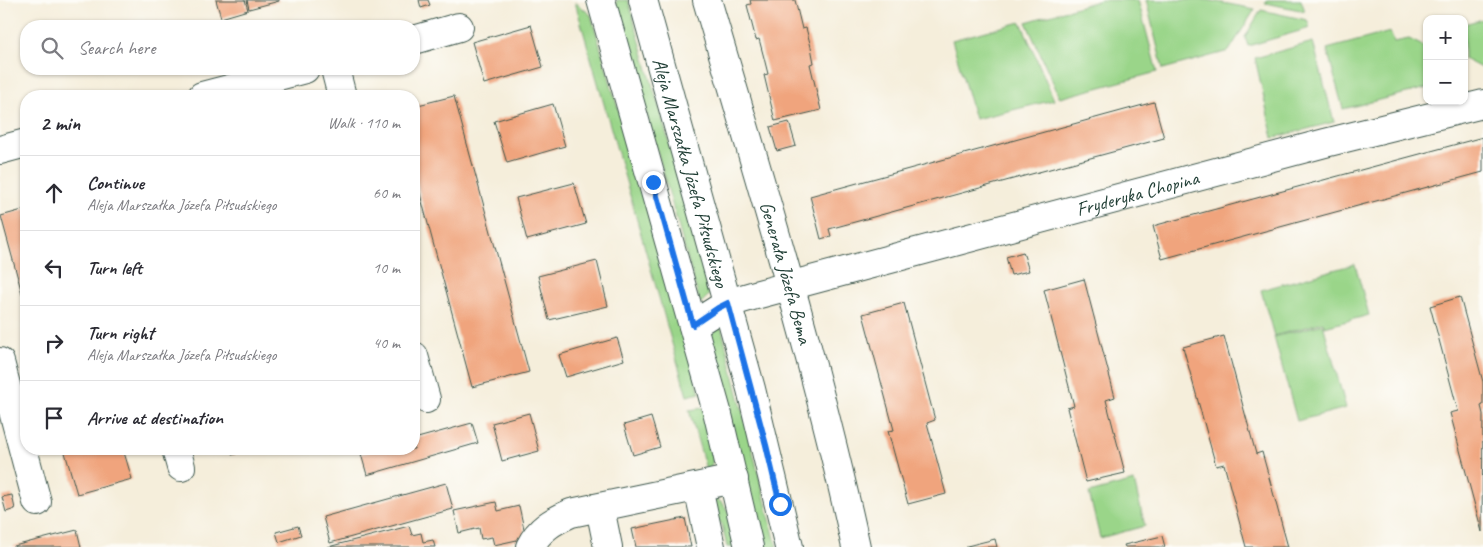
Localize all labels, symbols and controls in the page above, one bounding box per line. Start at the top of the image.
map controls [1423,15,1468,105]
button: + [1423,15,1468,60]
search box [20,20,420,75]
icon: search [38,34,66,62]
text: Search here [78,36,155,60]
street label: Aleja Marszałka Józefa Piłsudskiego [647,55,734,291]
button: − [1423,60,1468,105]
text: 2 min [40,110,80,136]
text: Walk · 110 m [328,113,400,133]
street label: Fryderyka Chopina [1073,165,1203,222]
text: Continue [87,171,144,195]
route end [642,171,665,194]
icon: ahead [40,179,68,207]
text: 60 m [373,183,400,203]
text: Aleja Marszałka Józefa Piłsudskiego [87,195,276,215]
street label: Generała Józefa Bema [754,199,818,348]
icon: left [40,254,68,282]
text: Turn left [87,256,142,280]
text: 10 m [373,258,400,278]
text: Turn right [87,321,154,345]
icon: right [40,329,68,357]
text: 40 m [373,333,400,353]
text: Aleja Marszałka Józefa Piłsudskiego [87,345,276,365]
icon: arrive [40,404,68,432]
text: Arrive at destination [87,406,223,430]
route start [769,493,792,516]

